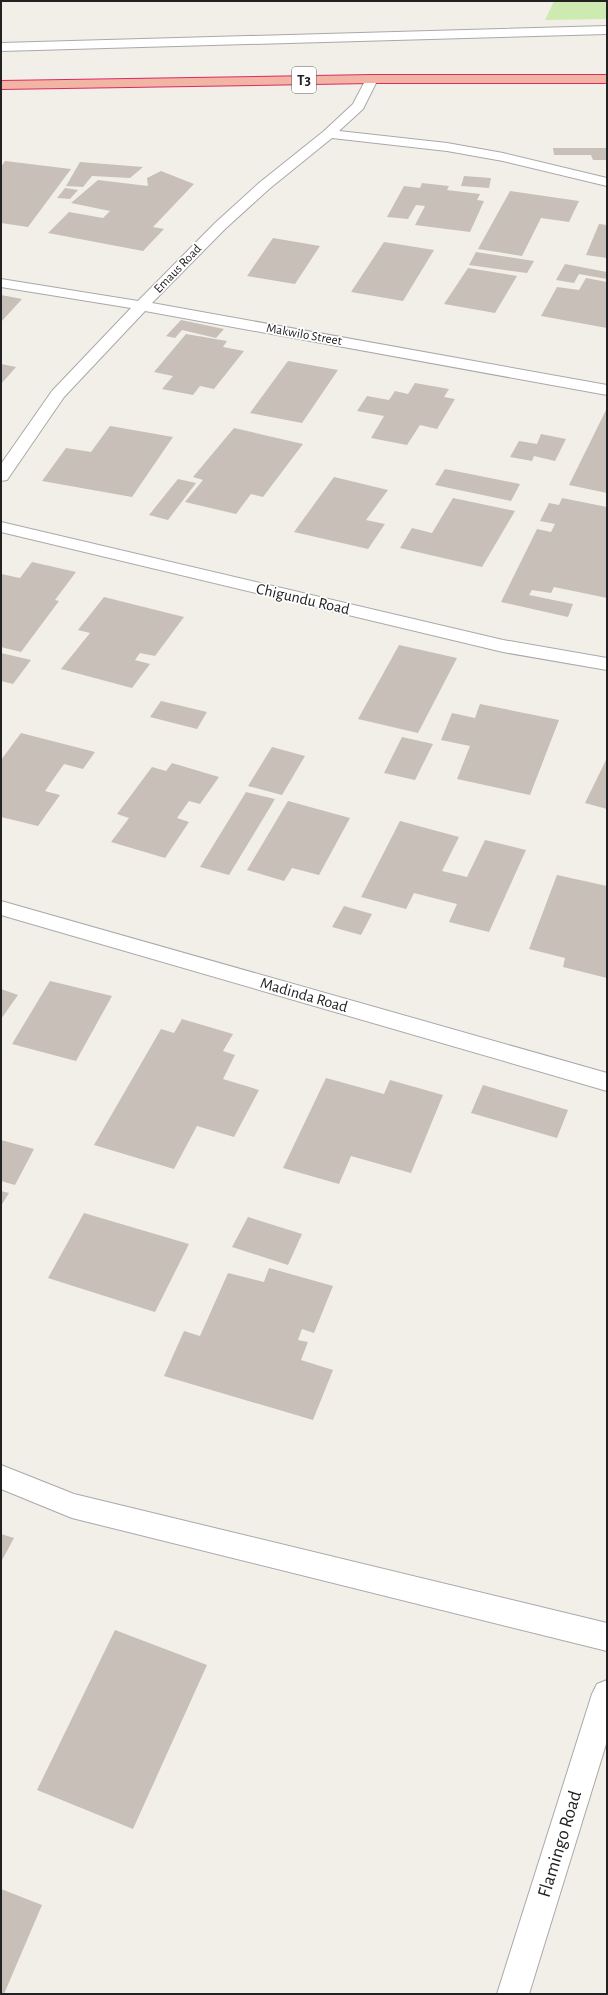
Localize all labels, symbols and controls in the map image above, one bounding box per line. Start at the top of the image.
road number: T3 [292,67,316,93]
street label: Emaus Road [152,242,204,296]
street label: Makwilo Street [265,322,343,348]
street label: Chigundu Road [255,580,351,618]
street label: Madinda Road [258,975,350,1015]
street label: Flamingo Road [535,1788,585,1900]

